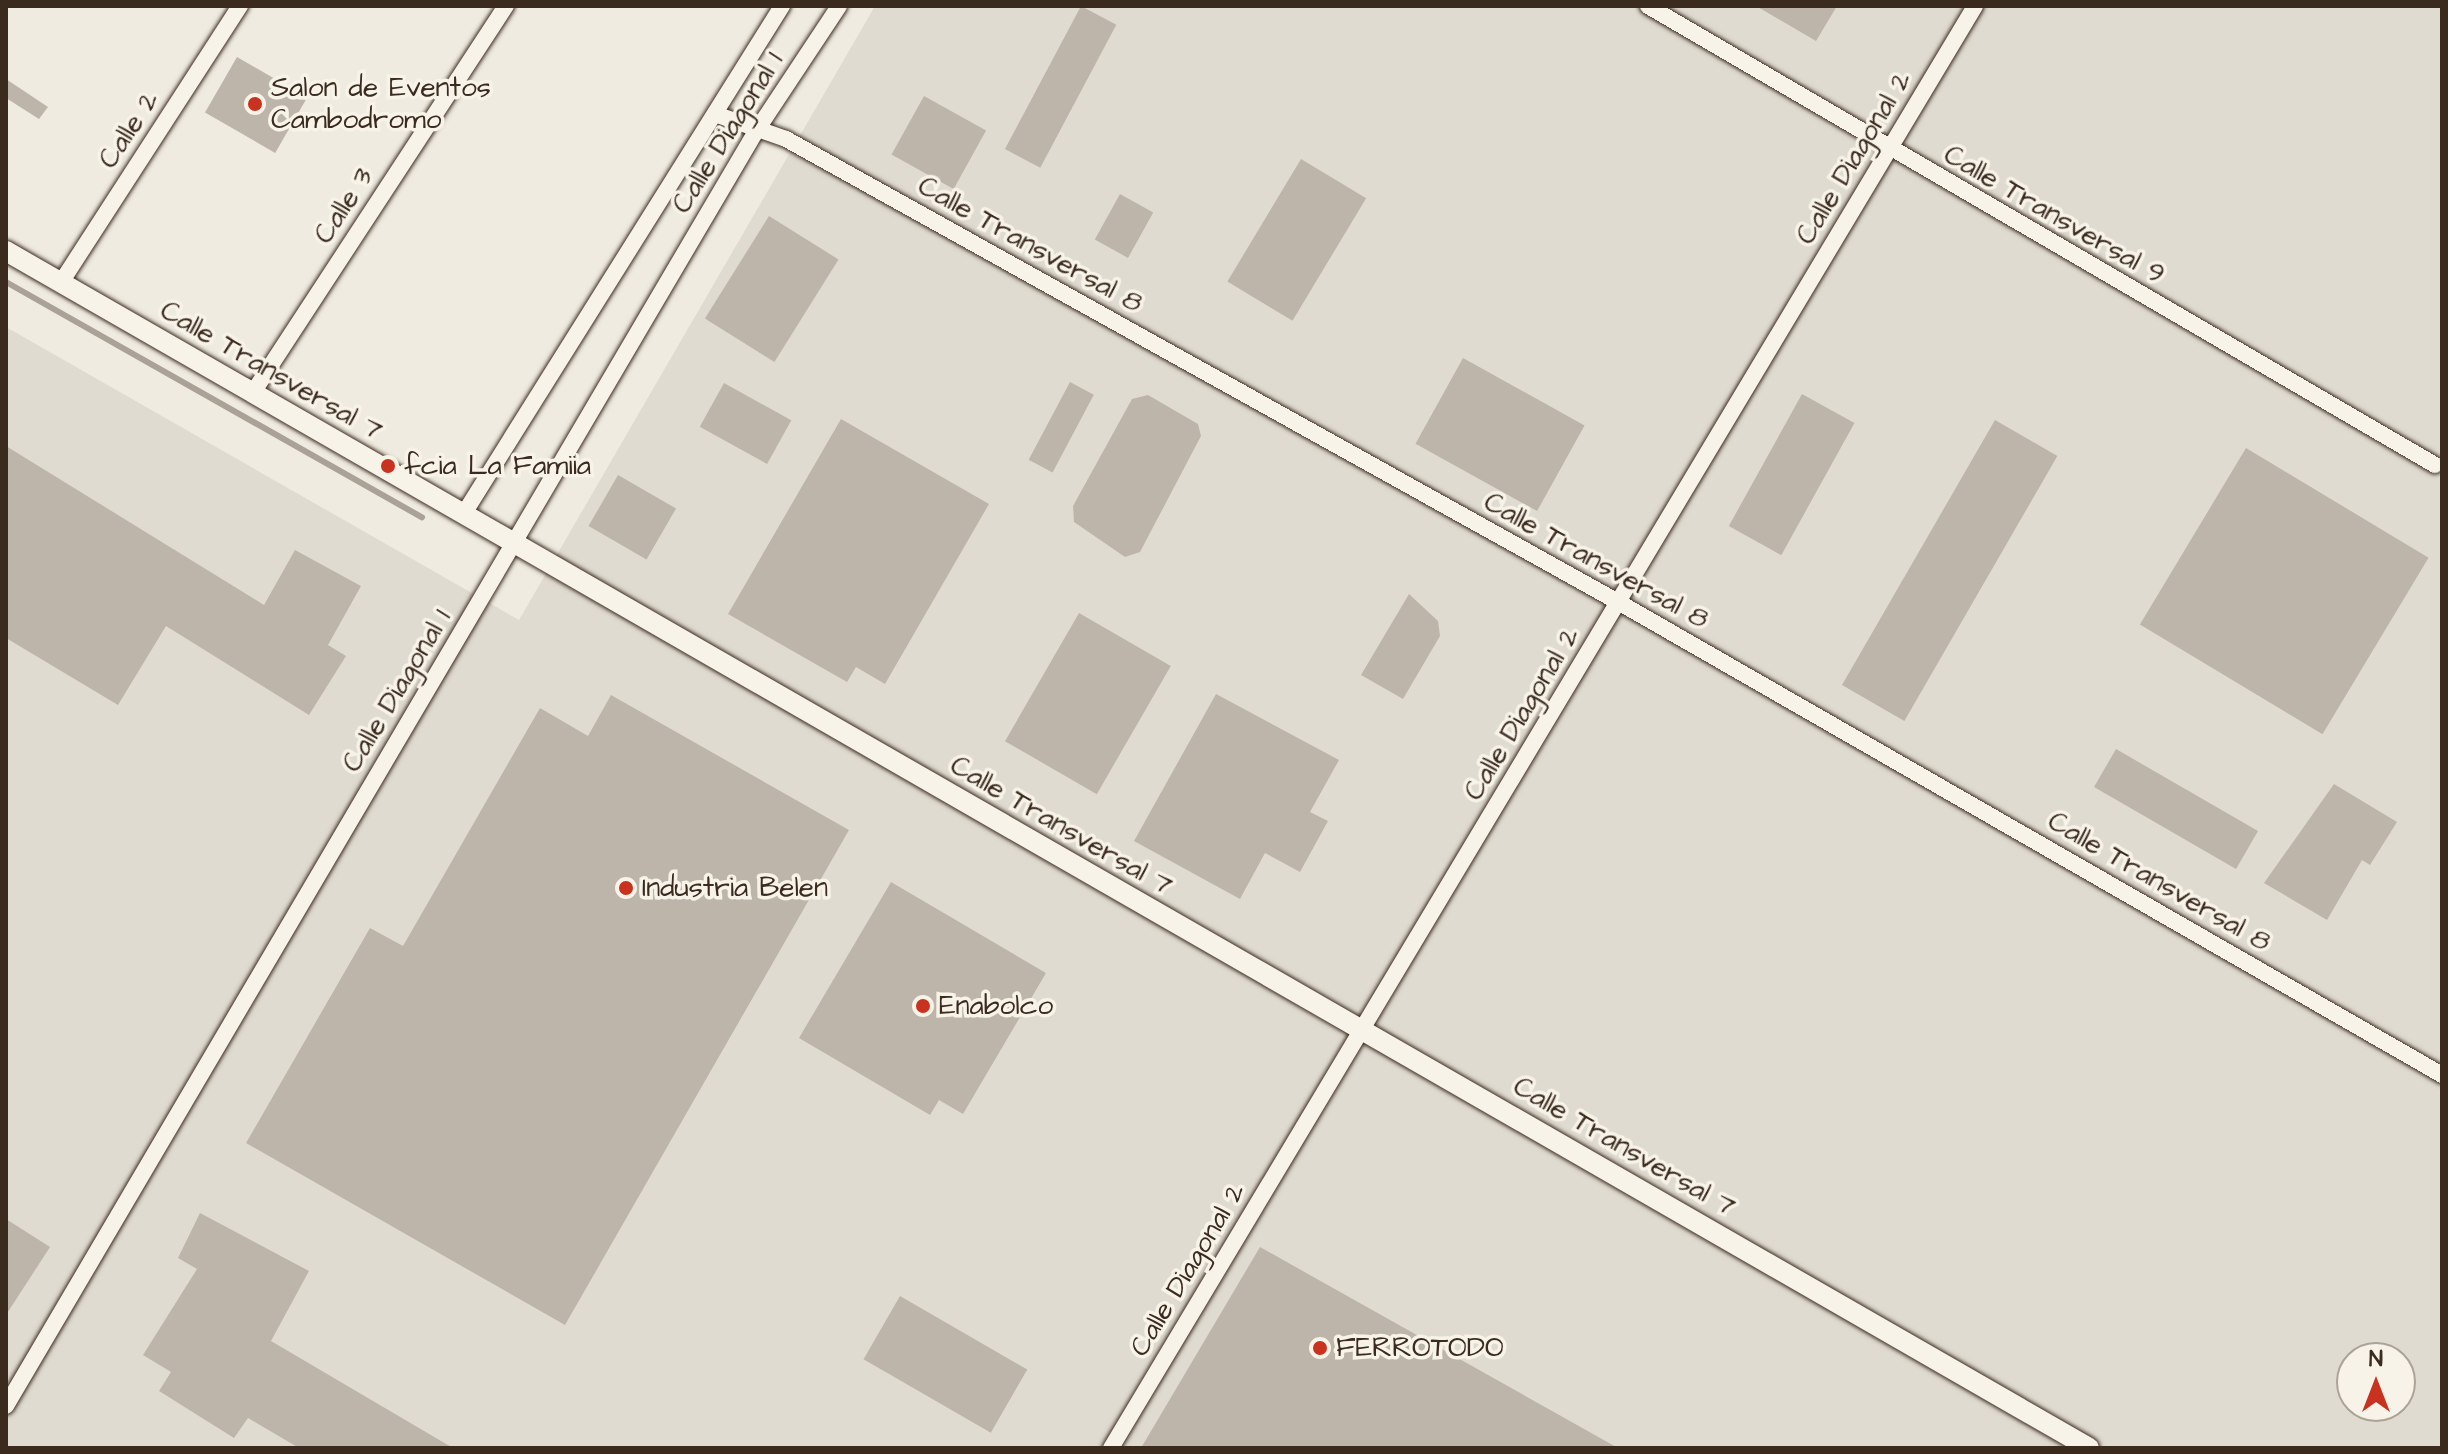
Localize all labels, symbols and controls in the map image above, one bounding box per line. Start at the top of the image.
street label: Calle Diagonal 1 [665,46,791,220]
street label: Calle Diagonal 2 [1789,65,1919,251]
place label: Salon de Eventos Cambodromo [271,71,491,137]
street label: Calle 2 [92,85,166,175]
marker: Salon de Eventos Cambodromo [246,95,264,113]
street label: Calle Transversal 9 [1938,138,2170,292]
street label: Calle 3 [307,162,381,250]
street label: Calle Transversal 8 [912,169,1148,321]
street label: Calle Transversal 7 [154,294,388,448]
place label: fcia La Famiia [404,449,591,483]
marker: fcia La Famiia [379,457,397,475]
street label: Calle Transversal 8 [1478,485,1714,637]
street label: Calle Diagonal 1 [335,604,459,778]
street label: Calle Diagonal 2 [1457,621,1587,807]
street label: Calle Transversal 7 [944,749,1178,903]
street label: Calle Transversal 8 [2042,805,2276,959]
place label: Industria Belen [642,871,828,905]
marker: Industria Belen [617,879,635,897]
place label: Enabolco [939,989,1053,1023]
marker: Enabolco [914,997,932,1015]
street label: Calle Transversal 7 [1507,1070,1741,1224]
street label: Calle Diagonal 2 [1123,1177,1253,1363]
place label: FERROTODO [1336,1331,1504,1365]
marker: FERROTODO [1311,1339,1329,1357]
north arrow [2336,1342,2416,1422]
text: N [2369,1344,2383,1375]

